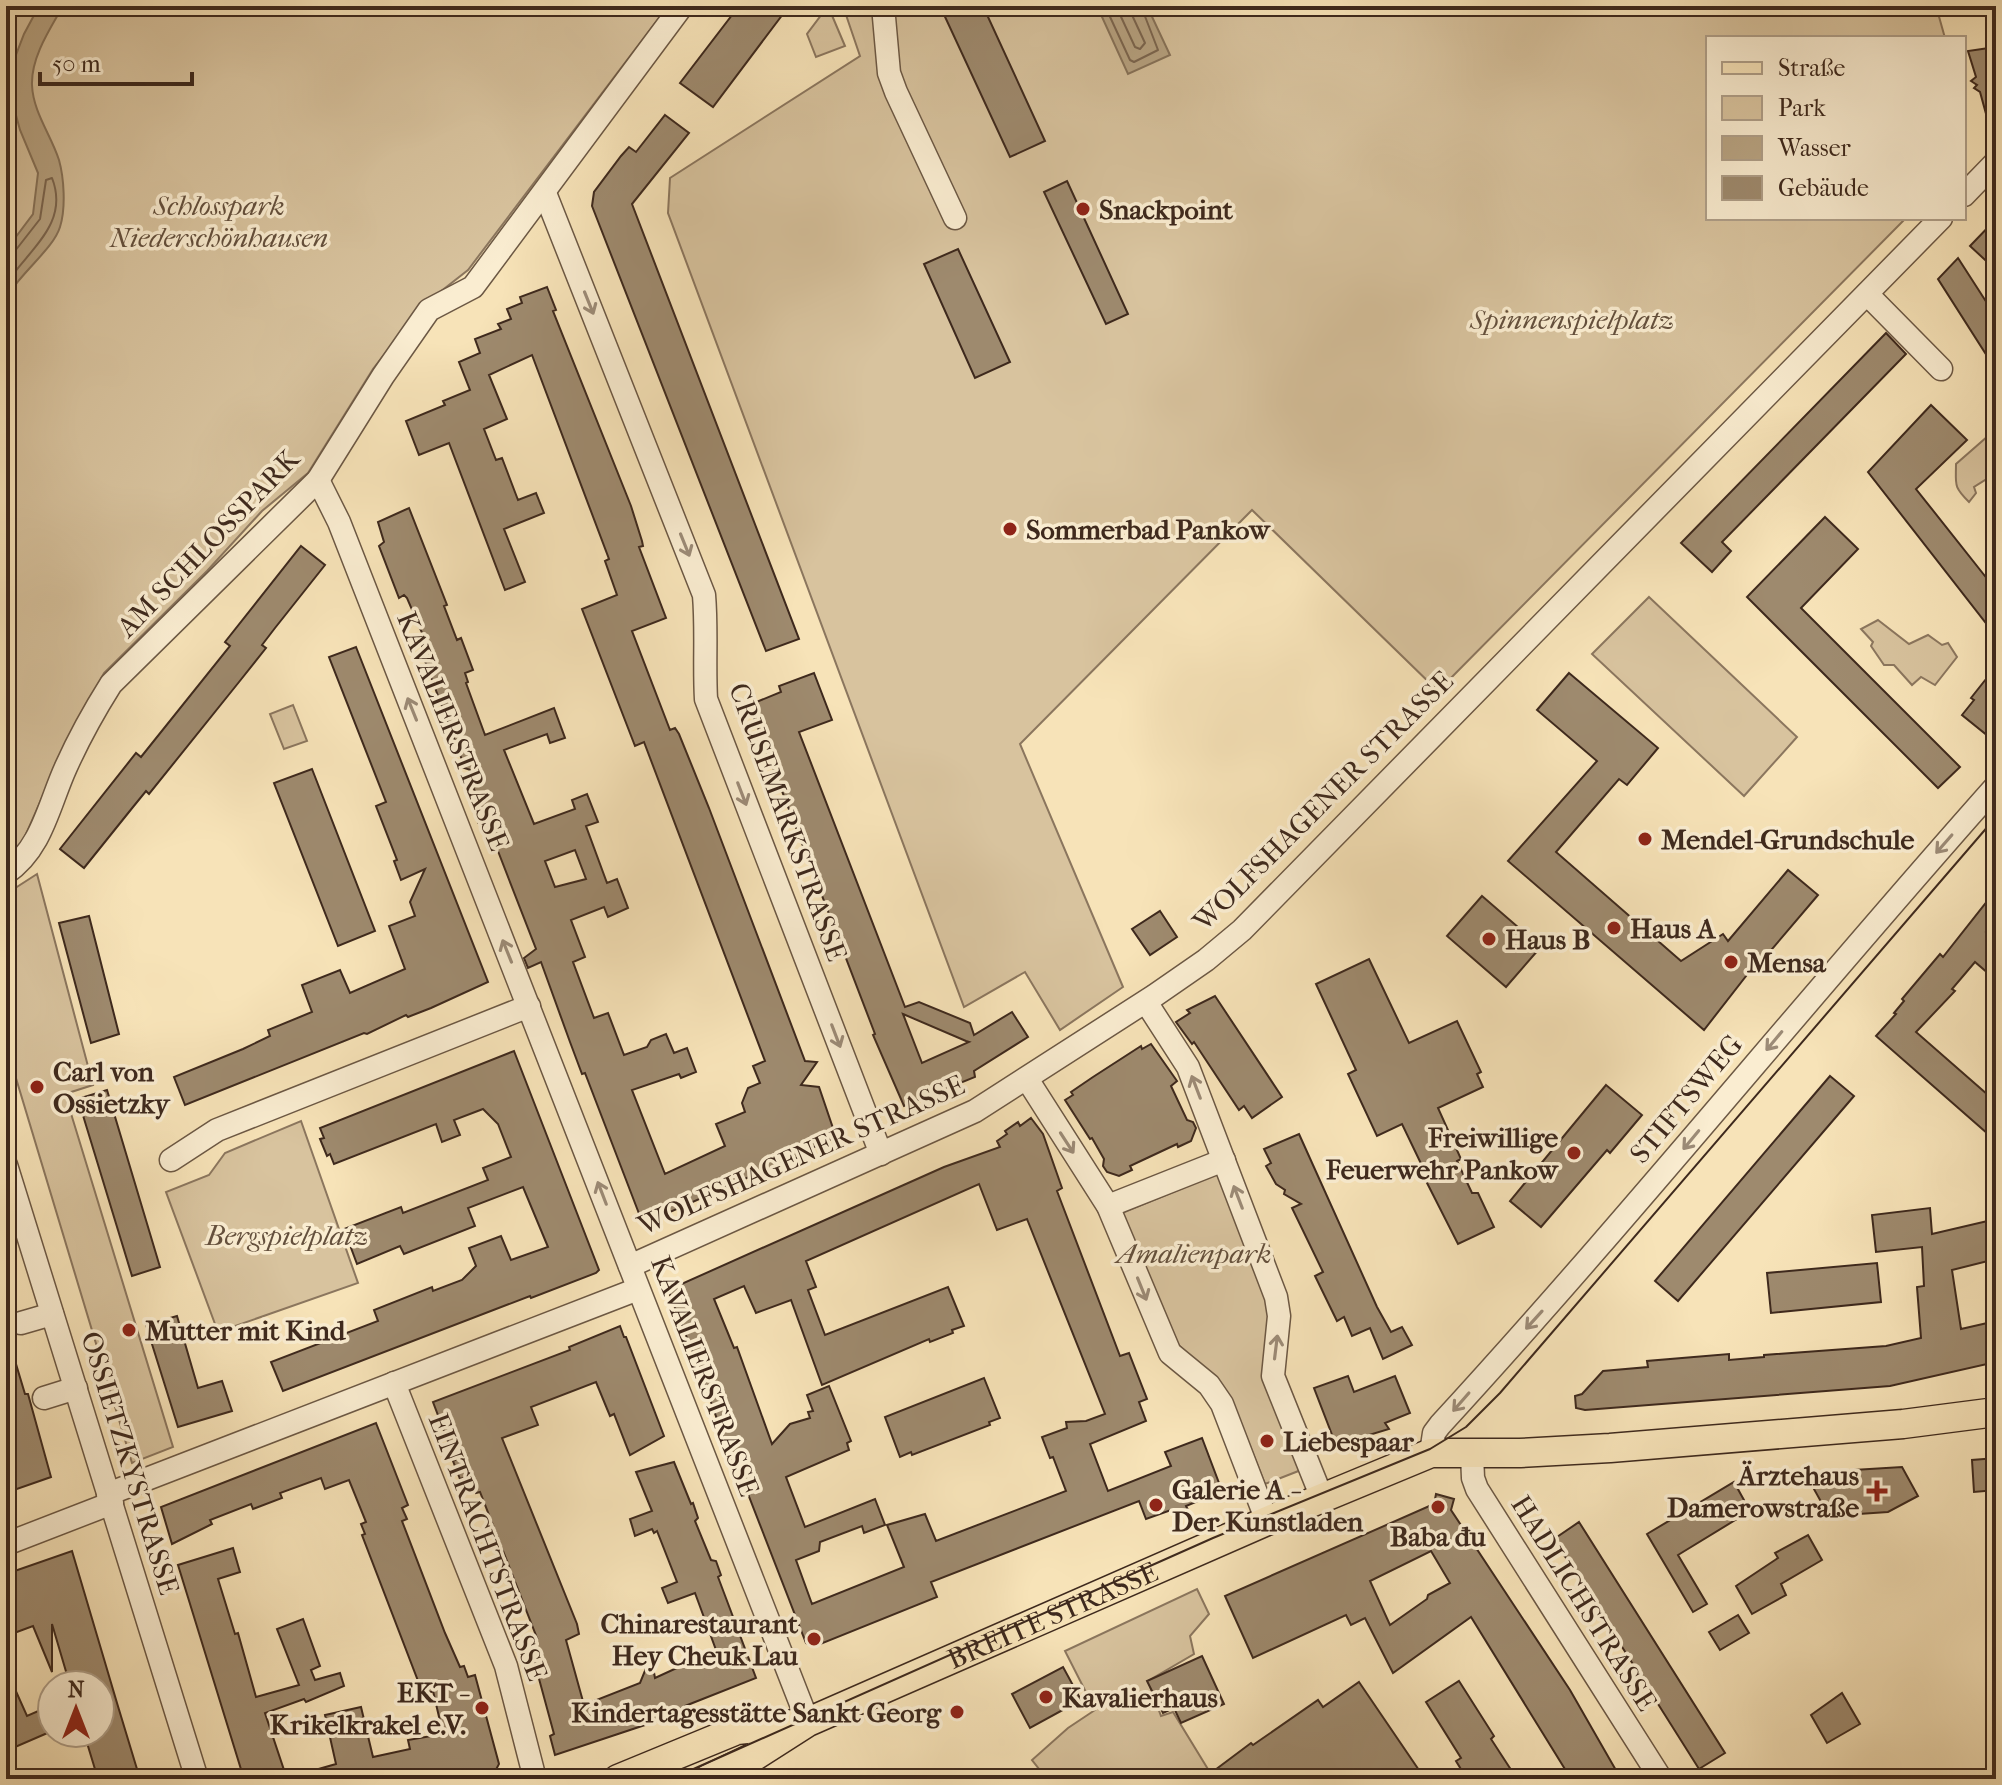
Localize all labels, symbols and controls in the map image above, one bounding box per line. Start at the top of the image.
scale bar [40,36,192,86]
legend [1706,36,1966,220]
text: 50 m [52,50,101,78]
text: Straße [1778,54,1845,82]
text: Park [1778,94,1826,122]
text: Wasser [1777,134,1852,162]
text: Gebäude [1778,174,1869,202]
park label: Schlosspark Niederschönhausen [109,189,328,254]
place label: Snackpoint [1099,193,1234,226]
marker: Snackpoint [1074,200,1092,218]
one-way arrow [583,290,597,315]
park label: Spinnenspielplatz [1469,303,1674,336]
street label: AM SCHLOSSPARK [109,441,307,644]
place label: Sommerbad Pankow [1026,513,1271,546]
marker: Sommerbad Pankow [1001,520,1019,538]
one-way arrow [678,532,693,557]
street label: KAVALIERSTRASSE [390,607,516,855]
street label: WOLFSHAGENER STRASSE [1185,664,1460,939]
street label: CRUSEMARKSTRASSE [722,678,854,966]
one-way arrow [404,697,418,722]
one-way arrow [736,781,750,806]
place label: Mendel-Grundschule [1661,823,1915,856]
marker: Mendel-Grundschule [1636,830,1654,848]
one-way arrow [1935,834,1953,854]
place label: Haus A [1630,912,1716,945]
marker: Haus A [1605,919,1623,937]
place label: Haus B [1505,923,1590,956]
marker: Haus B [1480,930,1498,948]
one-way arrow [499,939,513,964]
place label: Mensa [1747,946,1827,979]
marker: Mensa [1722,953,1740,971]
one-way arrow [830,1023,844,1048]
street label: STIFTSWEG [1623,1028,1749,1170]
one-way arrow [1765,1030,1783,1051]
place label: Carl von Ossietzky [53,1055,172,1120]
street label: WOLFSHAGENER STRASSE [632,1068,969,1242]
one-way arrow [1188,1075,1202,1100]
marker: Carl von Ossietzky [28,1078,46,1096]
place label: Freiwillige Feuerwehr Pankow [1326,1121,1559,1186]
one-way arrow [1682,1129,1700,1149]
one-way arrow [1060,1131,1076,1154]
marker: Freiwillige Feuerwehr Pankow [1565,1144,1583,1162]
one-way arrow [594,1181,608,1206]
one-way arrow [1230,1186,1244,1210]
park label: Bergspielplatz [204,1219,368,1252]
park label: Amalienpark [1114,1237,1271,1270]
street label: KAVALIERSTRASSE [644,1251,766,1501]
one-way arrow [1135,1276,1150,1301]
one-way arrow [1525,1310,1544,1330]
place label: Mutter mit Kind [145,1314,346,1347]
marker: Mutter mit Kind [120,1321,138,1339]
street label: OSSIETZKYSTRASSE [74,1327,186,1599]
one-way arrow [1268,1334,1283,1361]
one-way arrow [1452,1392,1470,1412]
street label: EINTRACHTSTRASSE [422,1409,554,1685]
place label: Liebespaar [1283,1425,1415,1458]
marker: Liebespaar [1258,1432,1276,1450]
place label: Ärztehaus Damerowstraße [1667,1459,1859,1524]
place label: Galerie A - Der Kunstladen [1172,1473,1364,1538]
marker: Ärztehaus Damerowstraße [1866,1480,1888,1502]
street label: HADLICHSTRASSE [1504,1489,1664,1717]
marker: Galerie A - Der Kunstladen [1147,1496,1165,1514]
marker: Baba đu [1429,1498,1447,1516]
place label: Baba đu [1390,1520,1486,1553]
street label: BREITE STRASSE [942,1555,1163,1676]
place label: Chinarestaurant Hey Cheuk Lau [600,1607,799,1672]
marker: Chinarestaurant Hey Cheuk Lau [805,1630,823,1648]
north arrow [36,1669,116,1749]
place label: EKT - Krikelkrakel e.V. [270,1676,470,1741]
text: N [68,1677,85,1703]
place label: Kavalierhaus [1062,1681,1218,1714]
marker: Kavalierhaus [1037,1688,1055,1706]
place label: Kindertagesstätte Sankt Georg [571,1696,942,1729]
marker: EKT - Krikelkrakel e.V. [473,1699,491,1717]
marker: Kindertagesstätte Sankt Georg [948,1703,966,1721]

